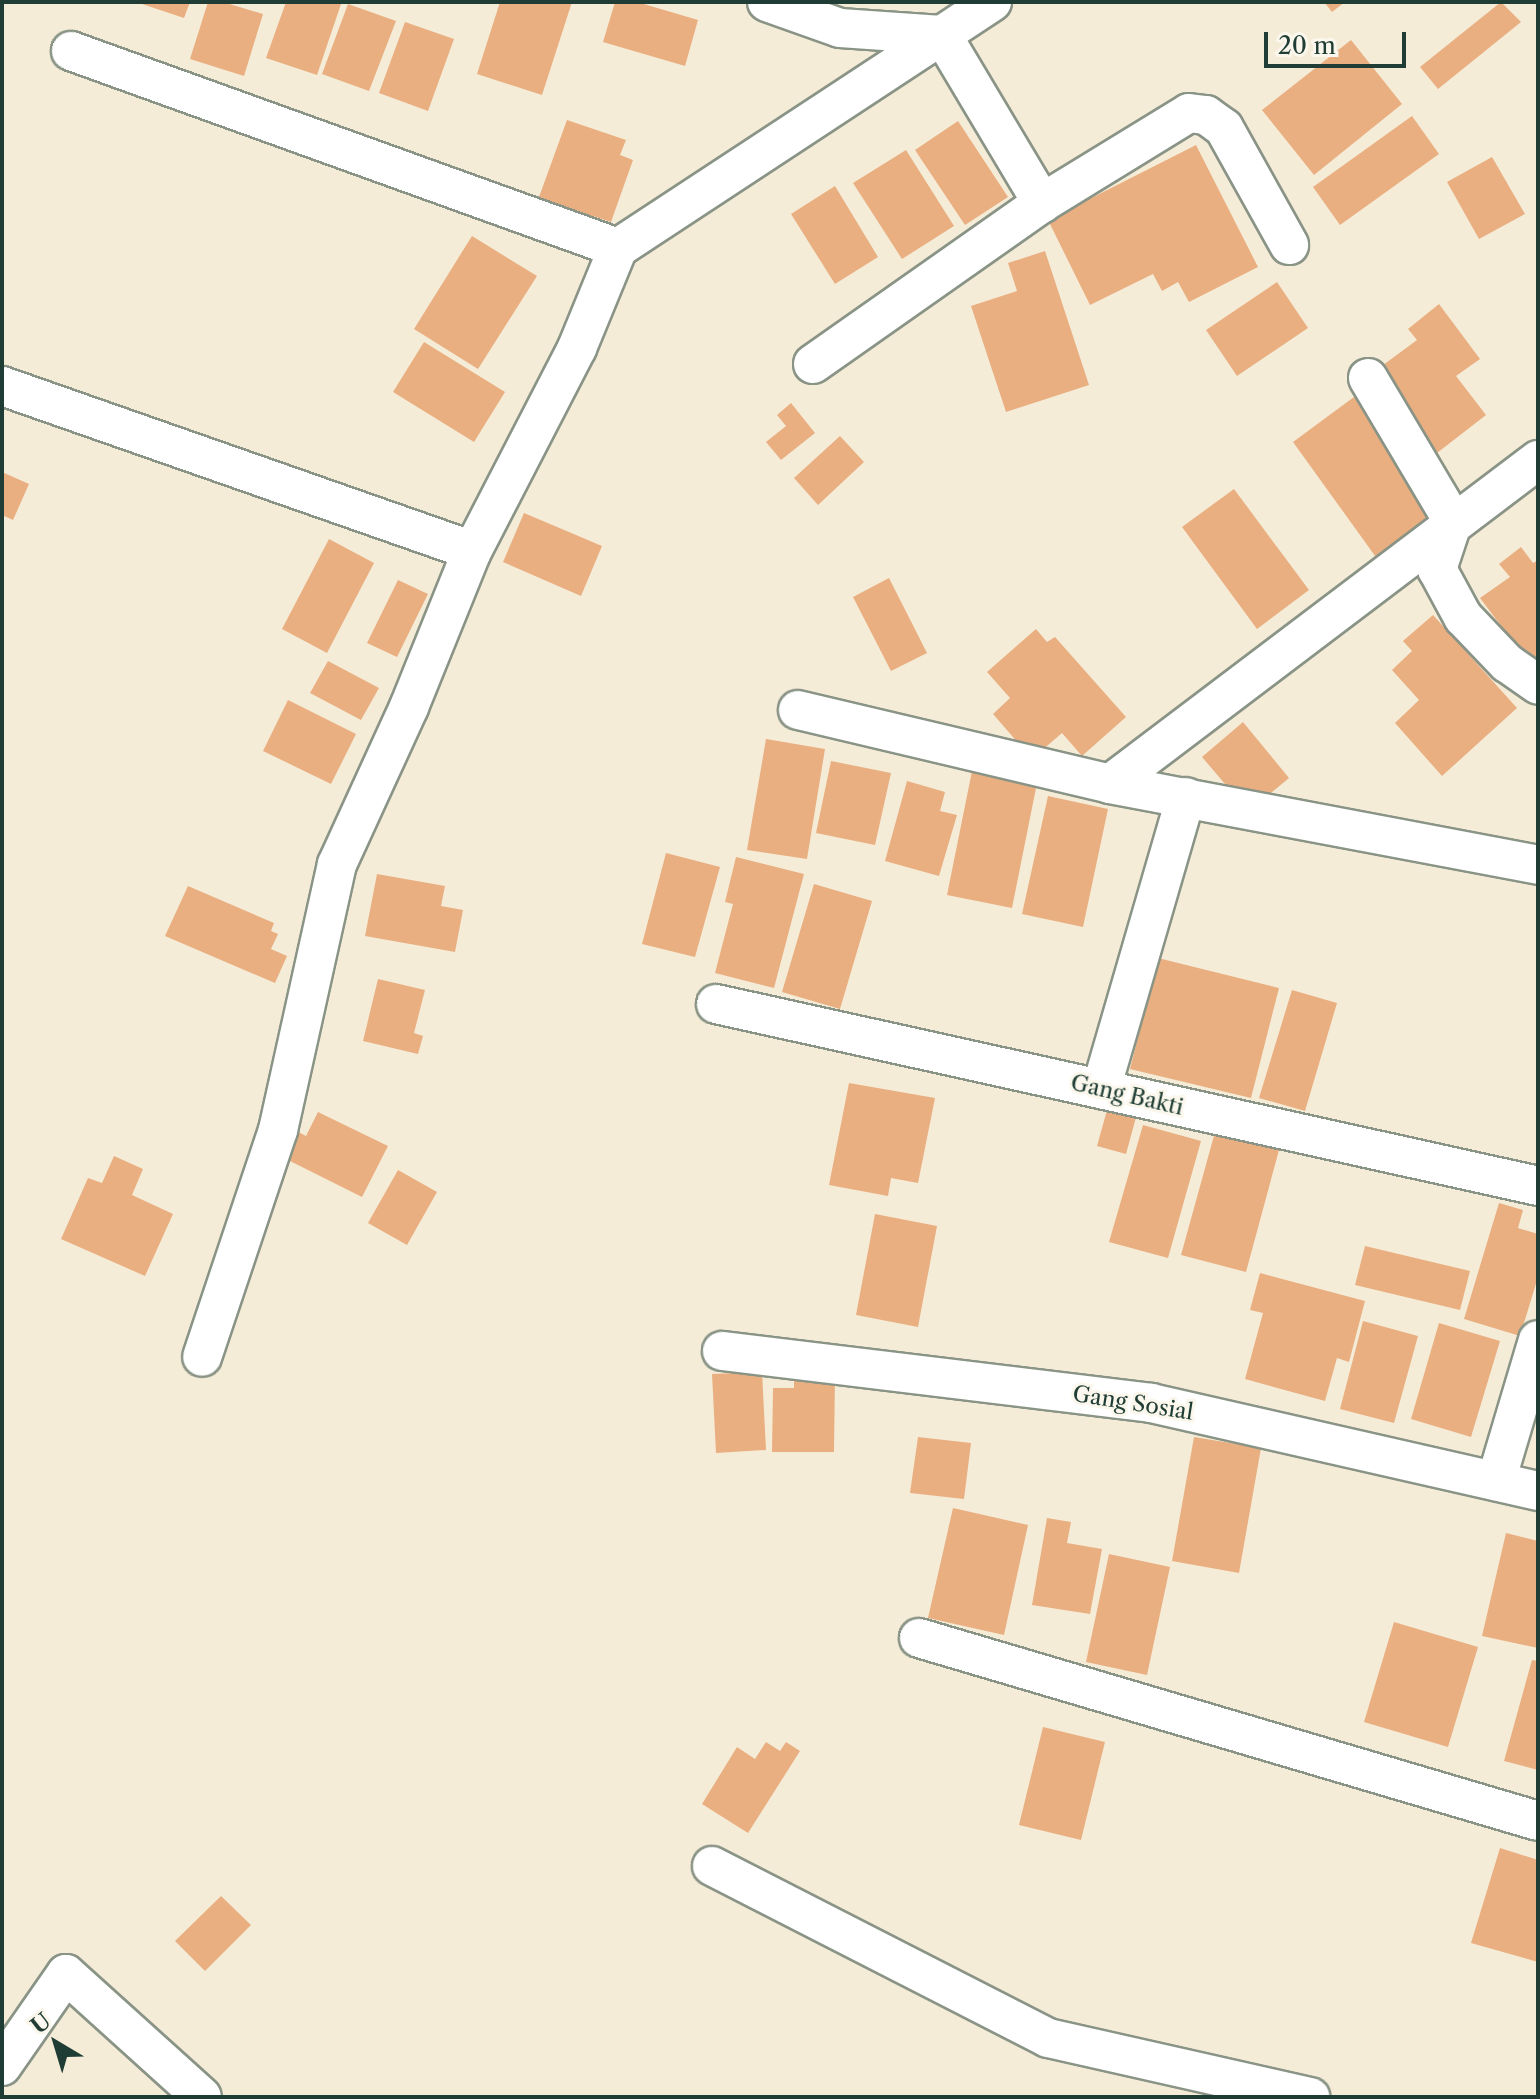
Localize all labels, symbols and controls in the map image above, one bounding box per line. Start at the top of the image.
scale bar [1268,16,1410,66]
text: 20 m [1278,31,1336,60]
street label: Gang Bakti [1068,1069,1186,1121]
street label: Gang Sosial [1071,1380,1195,1426]
north arrow [16,2003,96,2083]
text: U [26,2008,56,2040]

